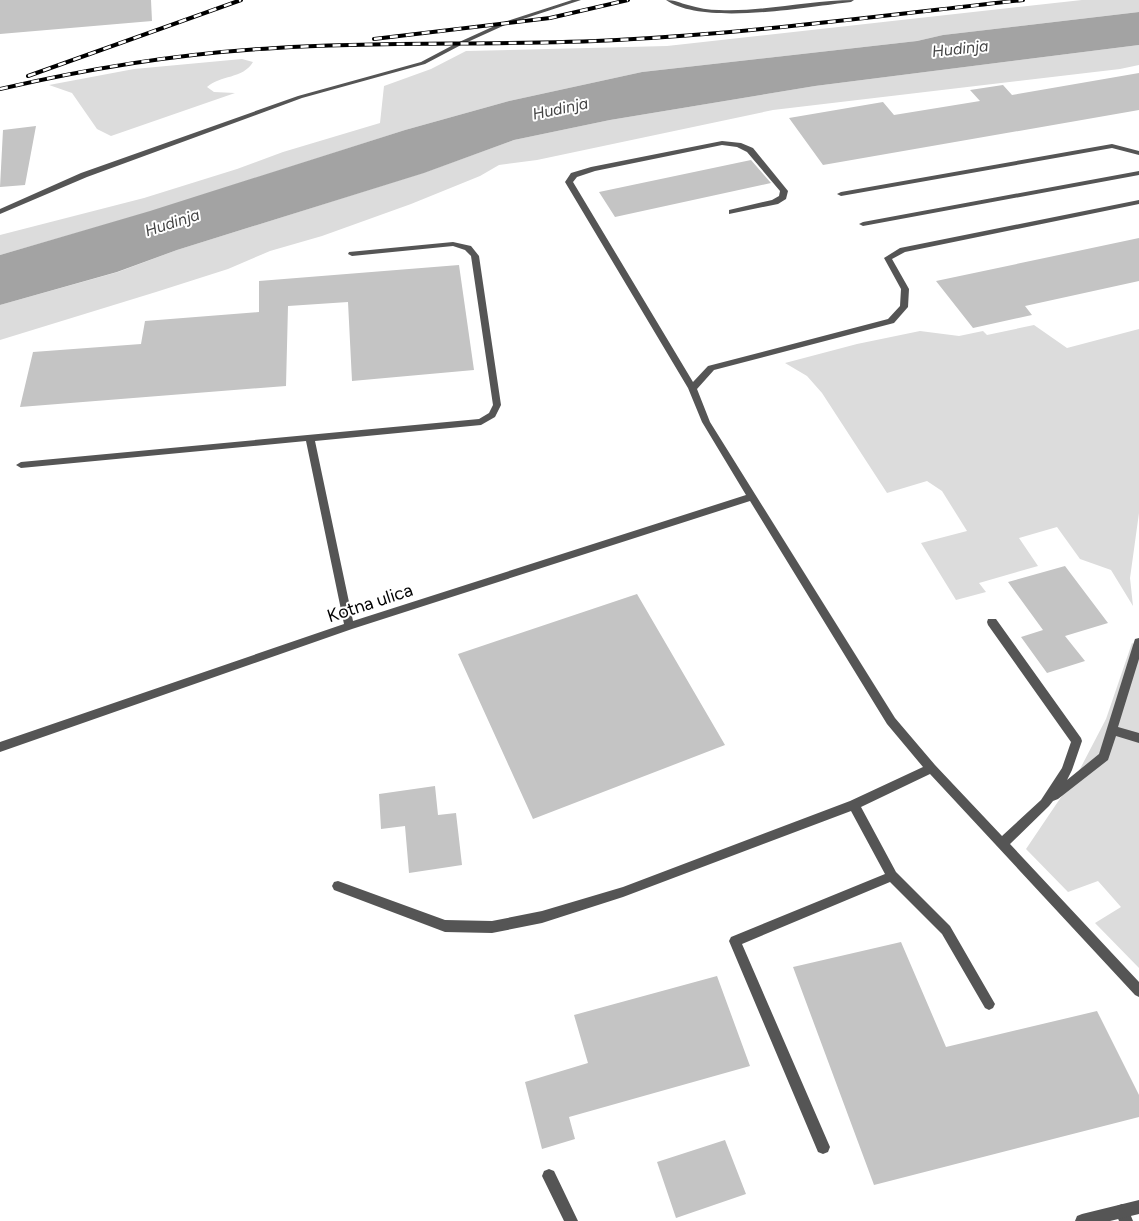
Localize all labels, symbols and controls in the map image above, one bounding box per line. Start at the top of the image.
water label: Hudinja [931,36,989,61]
water label: Hudinja [531,93,590,124]
water label: Hudinja [142,205,202,240]
street label: Kotna ulica [324,579,416,627]

